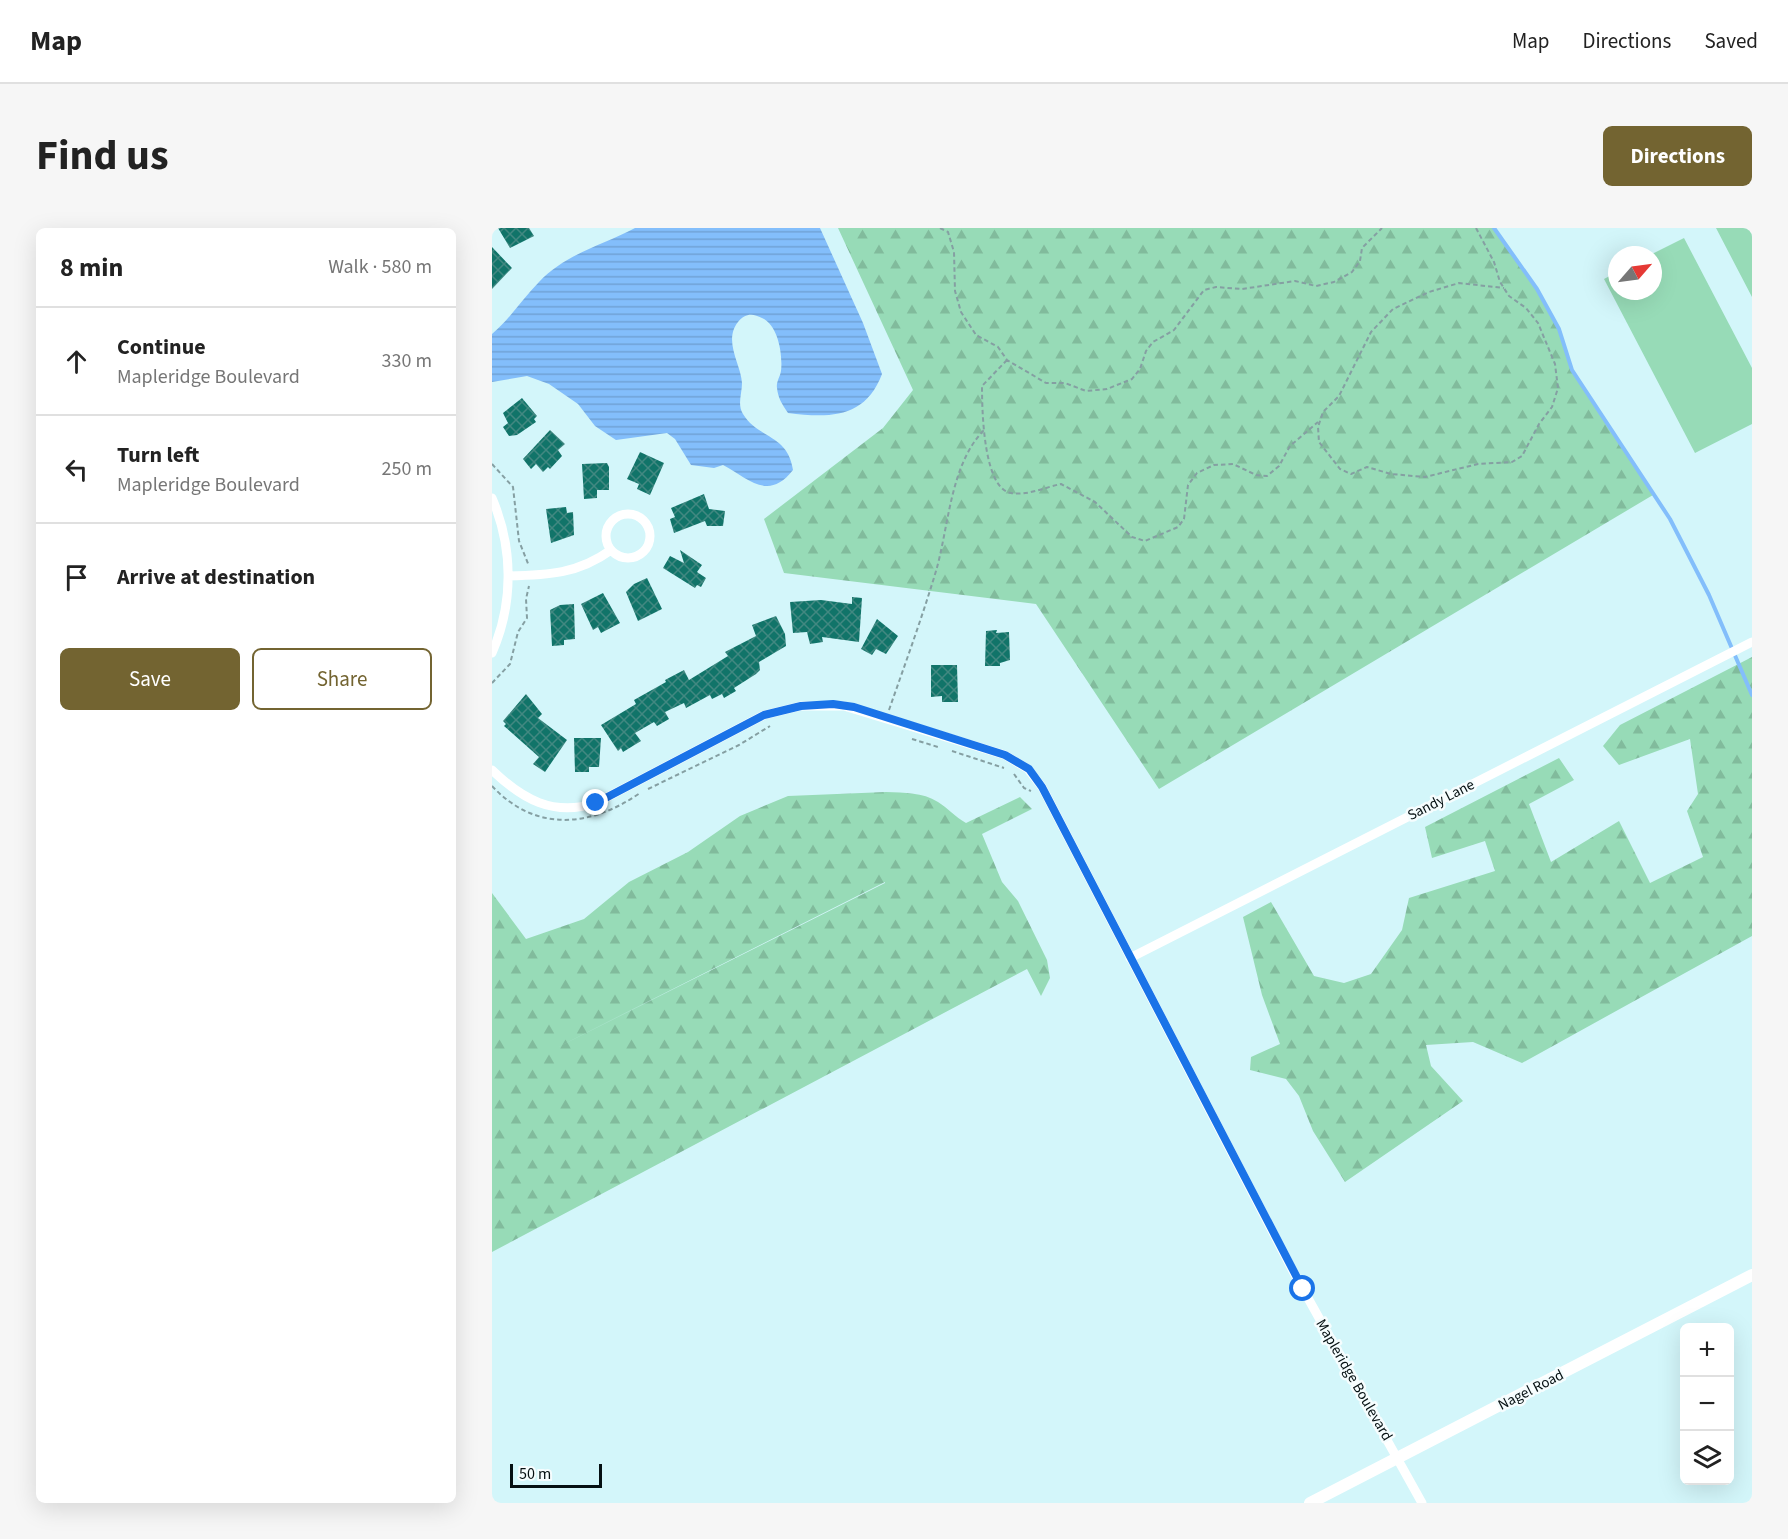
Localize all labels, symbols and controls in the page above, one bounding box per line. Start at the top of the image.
text: Map [30,21,82,61]
text: Map [1512,26,1550,56]
text: Directions [1583,26,1671,56]
text: Saved [1704,26,1758,56]
text: Find us [36,126,169,186]
button: Directions [1603,126,1752,186]
north arrow [1608,246,1662,300]
text: 8 min [60,249,123,286]
text: Walk · 580 m [328,253,432,281]
text: Continue [117,331,206,363]
icon: ahead [60,345,93,378]
text: 330 m [382,347,432,375]
text: Mapleridge Boulevard [117,363,300,391]
text: Turn left [117,439,199,471]
icon: left [60,453,93,486]
text: 250 m [382,455,432,483]
text: Mapleridge Boulevard [117,471,300,499]
icon: arrive [60,561,93,594]
text: Arrive at destination [117,561,315,593]
button: Save [60,648,240,710]
button: Share [252,648,432,710]
street label: Sandy Lane [1404,774,1478,826]
route end [582,789,608,815]
route start [1289,1275,1315,1301]
street label: Mapleridge Boulevard [1311,1315,1397,1445]
map controls [1680,1323,1734,1485]
button: + [1680,1323,1734,1377]
street label: Nagel Road [1495,1365,1567,1415]
button: − [1680,1377,1734,1431]
button: layers [1680,1431,1734,1485]
scale bar [510,1461,602,1488]
text: 50 m [519,1463,551,1485]

